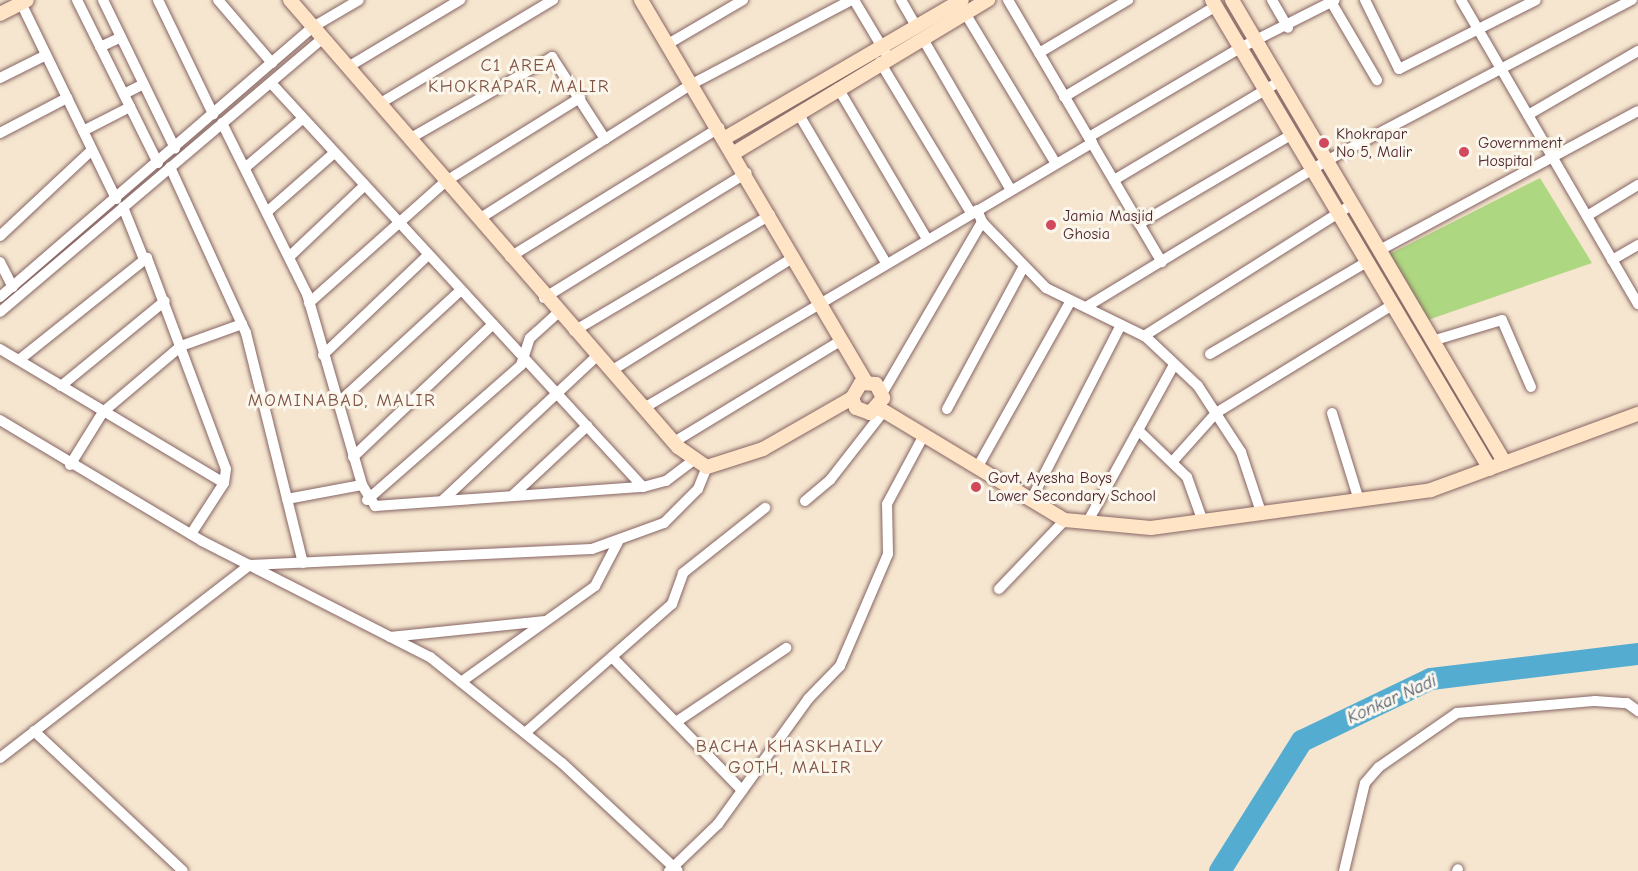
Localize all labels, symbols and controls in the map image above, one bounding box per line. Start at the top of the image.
district label: C1 AREA KHOKRAPAR, MALIR [428,56,610,98]
place label: Khokrapar No 5, Malir [1336,124,1412,162]
place label: Government Hospital [1478,133,1562,171]
marker: Khokrapar No 5, Malir [1317,136,1331,150]
marker: Government Hospital [1455,143,1473,161]
place label: Jamia Masjid Ghosia [1063,206,1153,244]
marker: Jamia Masjid Ghosia [1044,218,1058,232]
district label: MOMINABAD, MALIR [248,390,436,412]
place label: Govt. Ayesha Boys Lower Secondary School [988,468,1156,506]
marker: Govt. Ayesha Boys Lower Secondary School [969,480,983,494]
water label: Konkar Nadi [1344,671,1440,729]
district label: BACHA KHASKHAILY GOTH, MALIR [696,737,884,780]

